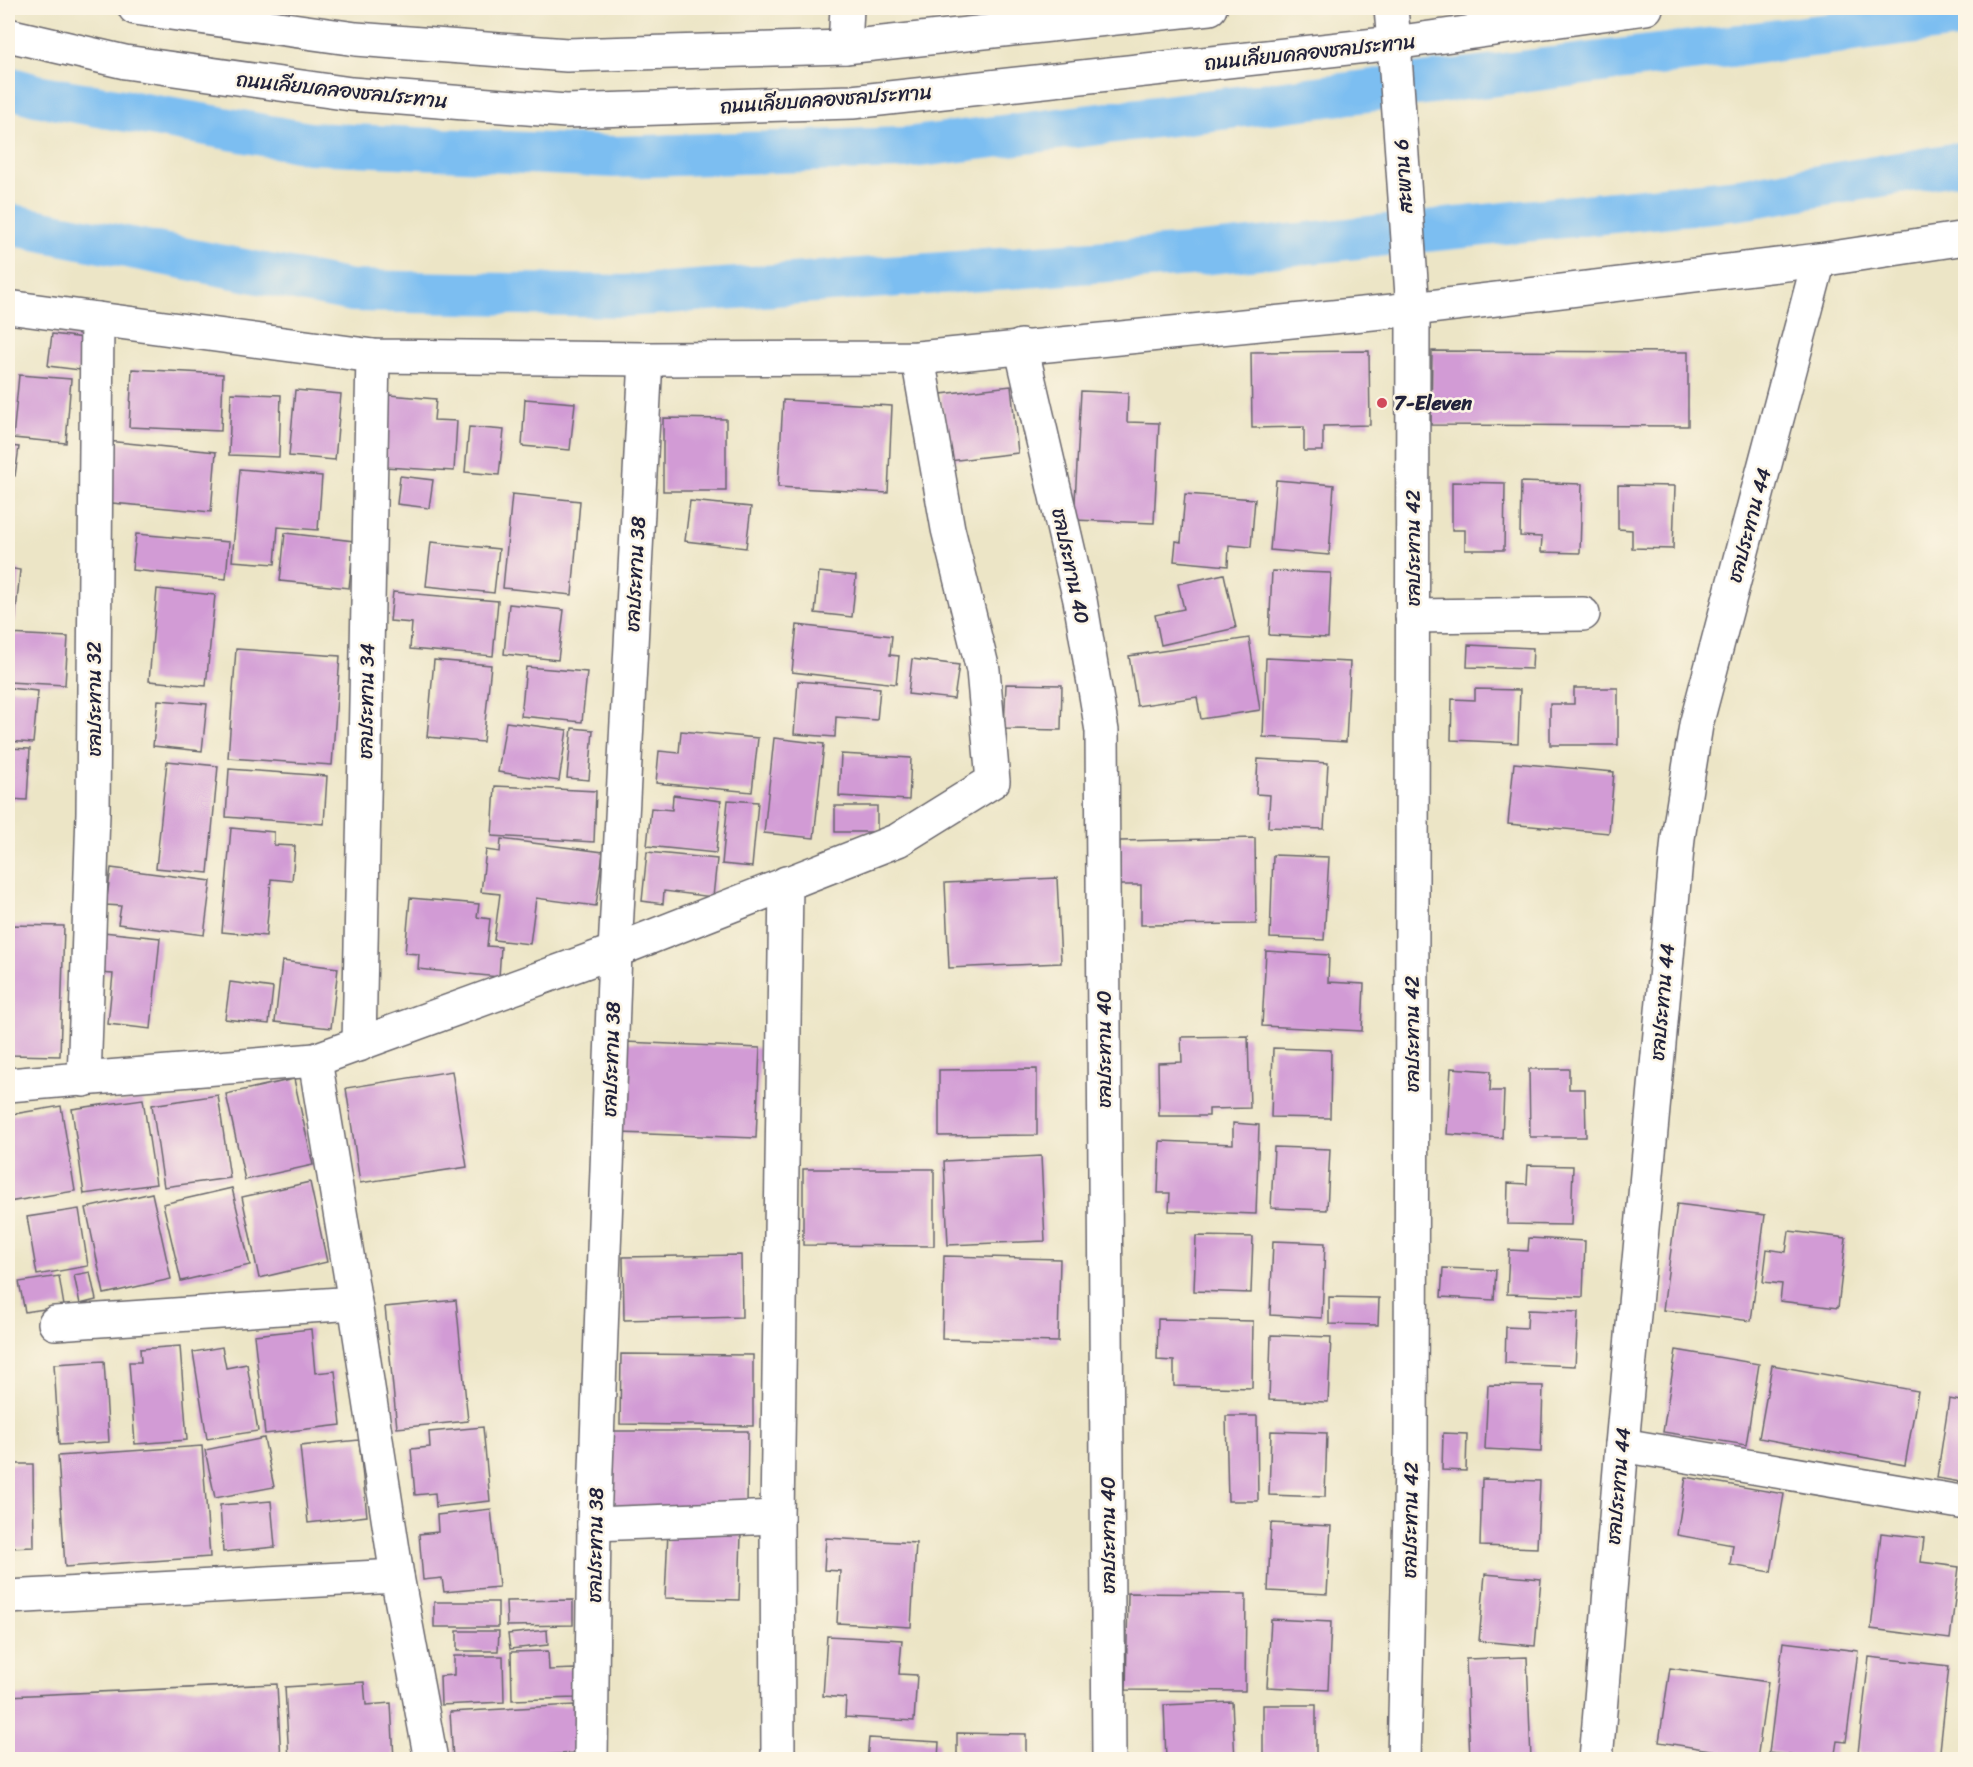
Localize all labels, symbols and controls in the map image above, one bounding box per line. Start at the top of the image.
street label: ถนนเลียบคลองชลประทาน [1203,24,1418,81]
street label: ถนนเลียบคลองชลประทาน [234,62,449,119]
street label: ถนนเลียบคลองชลประทาน [719,75,933,124]
street label: สะพาน 6 [1383,138,1424,215]
place label: 7-Eleven [1394,386,1472,421]
marker: 7-Eleven [1375,396,1389,410]
street label: ชลประทาน 44 [1717,464,1782,586]
street label: ชลประทาน 42 [1396,489,1431,606]
street label: ชลประทาน 40 [1041,505,1100,627]
street label: ชลประทาน 38 [615,515,656,633]
street label: ชลประทาน 32 [77,641,112,756]
street label: ชลประทาน 34 [348,643,385,759]
street label: ชลประทาน 44 [1640,942,1685,1062]
street label: ชลประทาน 42 [1395,975,1430,1092]
street label: ชลประทาน 40 [1087,990,1122,1108]
street label: ชลประทาน 38 [592,1001,631,1117]
street label: ชลประทาน 44 [1596,1426,1641,1546]
street label: ชลประทาน 42 [1392,1461,1429,1579]
street label: ชลประทาน 40 [1091,1476,1126,1594]
street label: ชลประทาน 38 [577,1487,614,1603]

